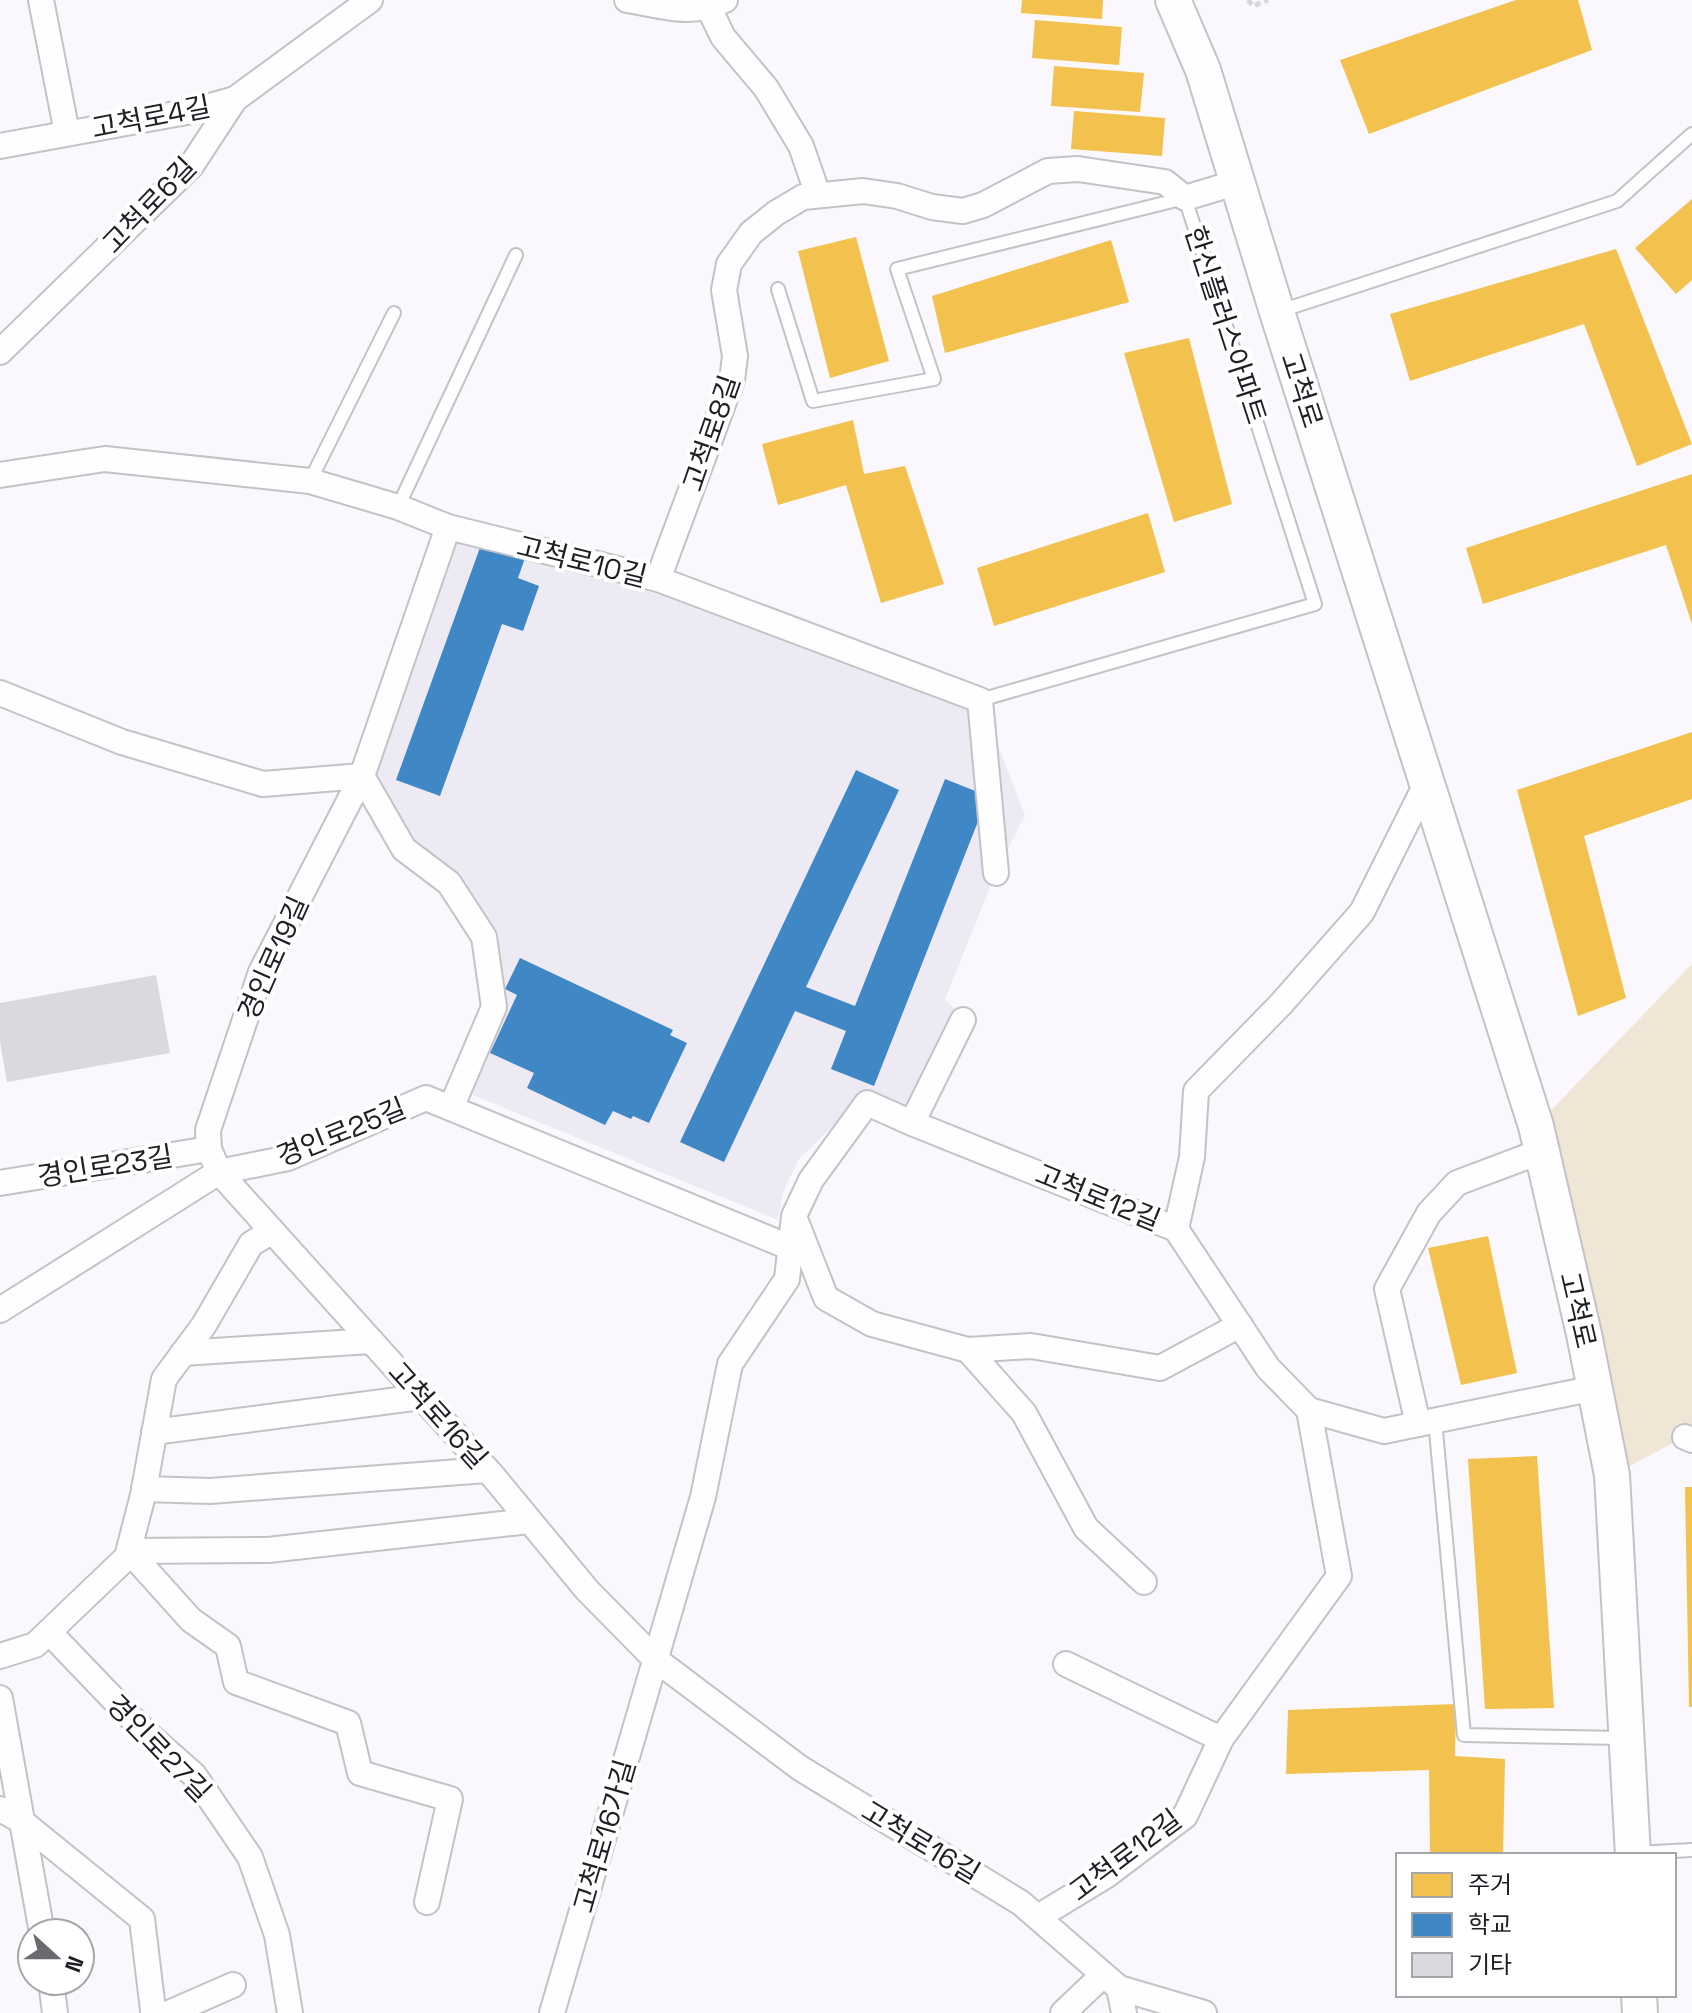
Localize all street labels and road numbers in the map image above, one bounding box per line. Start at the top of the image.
street label: 고척로4길 [88,88,214,146]
street label: 고척로6길 [94,149,204,261]
street label: 한신플러스아파트 [1177,221,1275,429]
street label: 고척로 [1273,348,1331,432]
street label: 고척로8길 [674,370,748,496]
street label: 고척로10길 [513,527,651,595]
street label: 경인로19길 [230,890,316,1026]
street label: 경인로25길 [271,1090,411,1174]
street label: 경인로23길 [35,1138,175,1194]
street label: 고척로12길 [1030,1156,1166,1238]
street label: 고척로 [1552,1268,1604,1352]
street label: 고척로16길 [380,1354,496,1476]
street label: 경인로27길 [99,1687,219,1809]
street label: 고척로16가길 [565,1755,643,1917]
street label: 고척로16길 [855,1793,987,1891]
street label: 고척로12길 [1062,1801,1188,1909]

